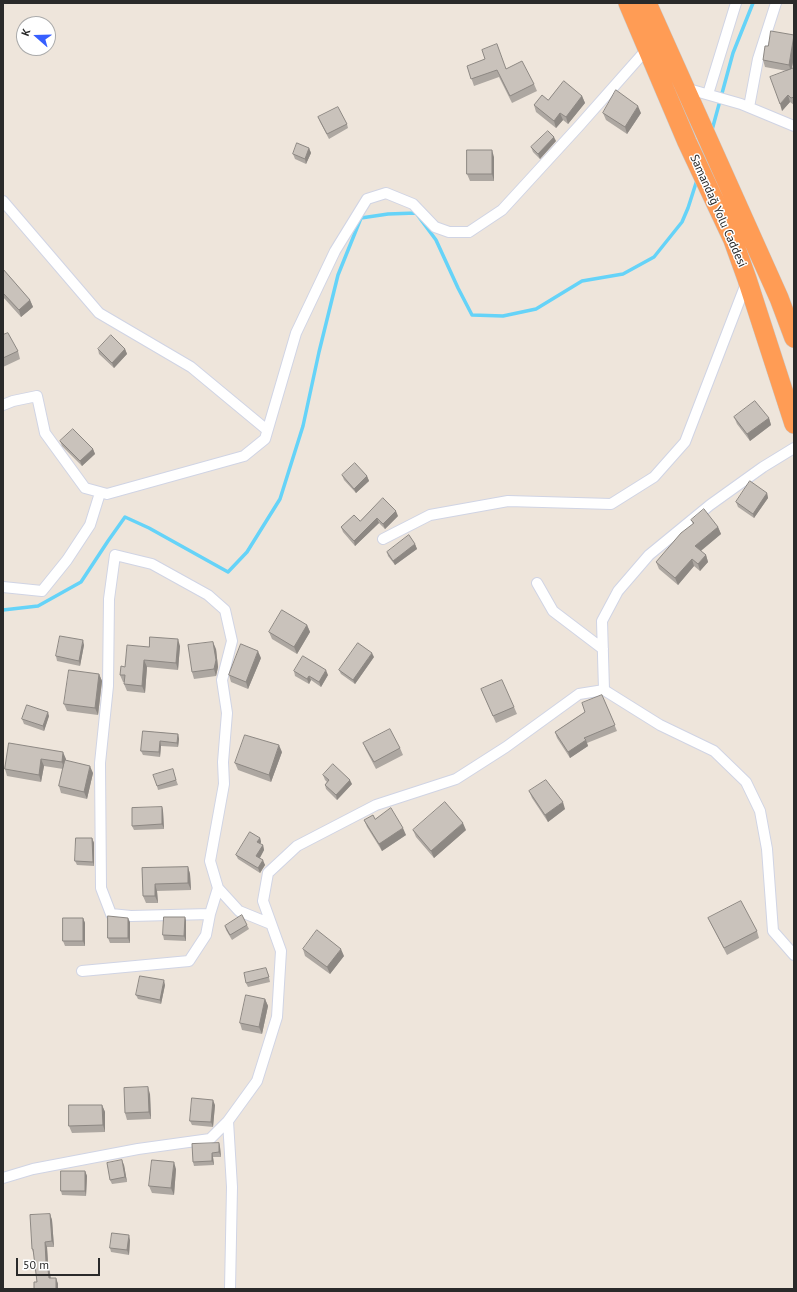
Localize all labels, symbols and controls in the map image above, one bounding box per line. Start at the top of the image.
north arrow [16,16,56,56]
text: K [18,27,33,38]
street label: Samandağ Yolu Caddesi [687,152,749,270]
scale bar [18,1250,102,1276]
text: 50 m [23,1257,49,1272]

